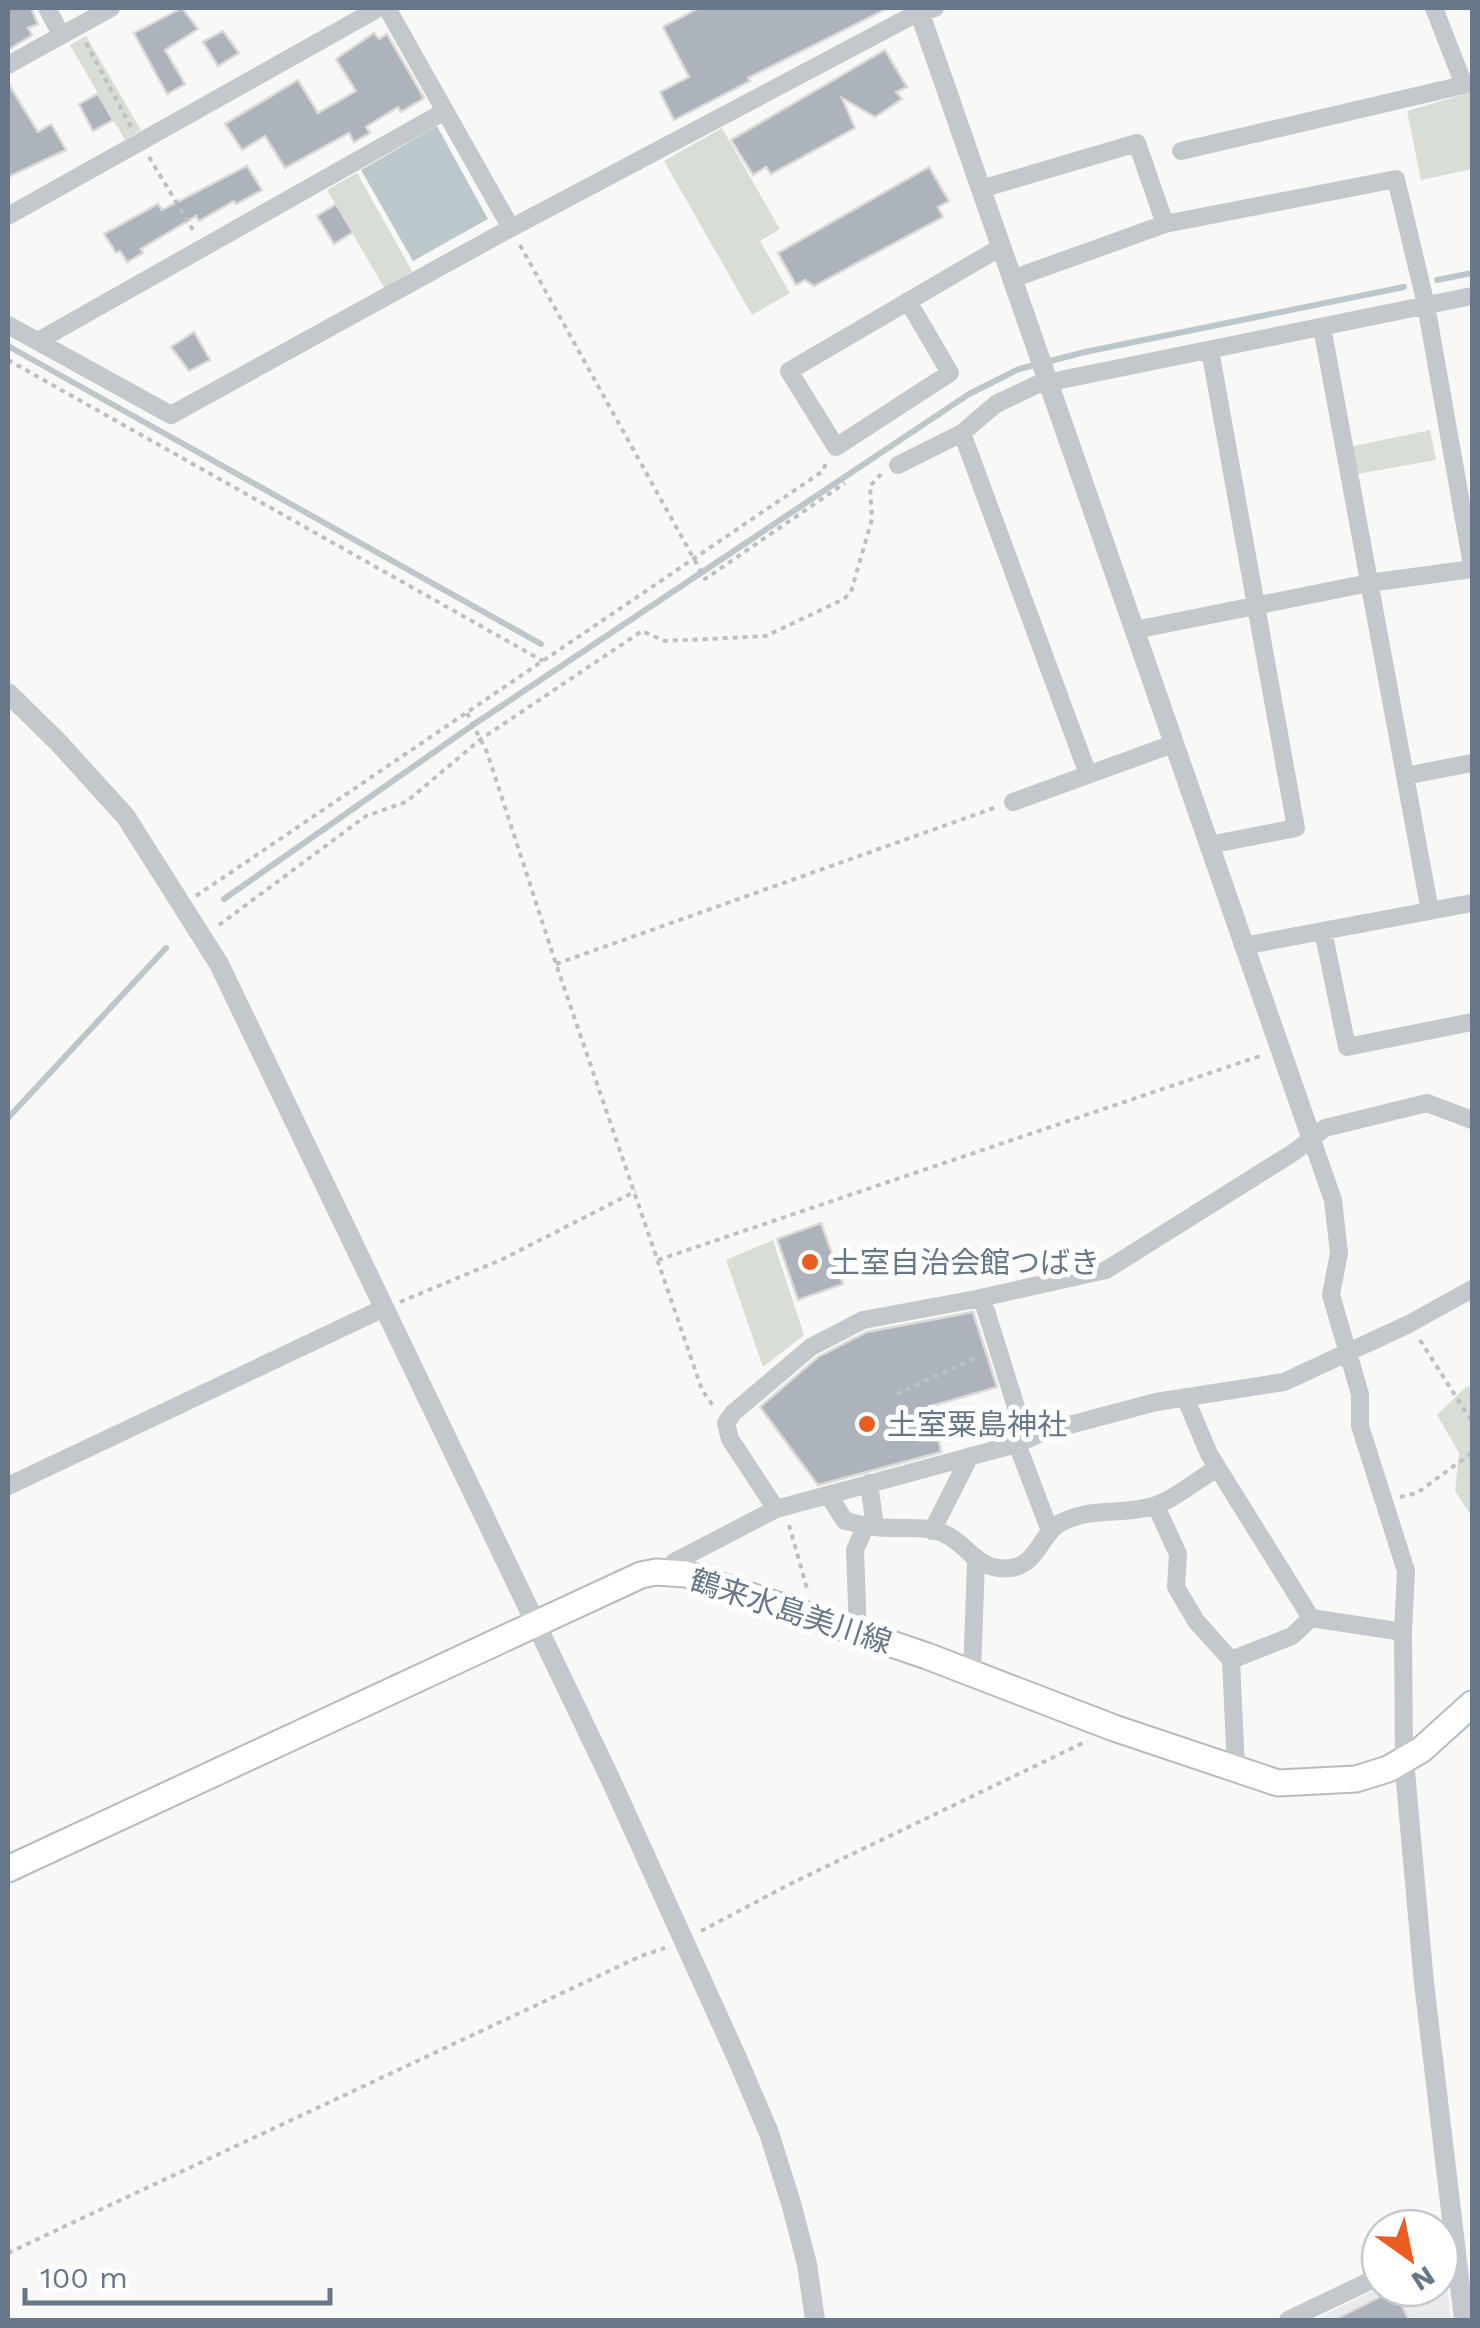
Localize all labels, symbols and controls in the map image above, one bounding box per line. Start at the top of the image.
place label: 土室自治会館つばき [830,1245,1100,1280]
marker: 土室自治会館つばき [799,1251,821,1273]
place label: 土室粟島神社 [887,1407,1067,1442]
marker: 土室粟島神社 [856,1413,878,1435]
street label: 鶴来水島美川線 [686,1562,896,1660]
north arrow [1360,2208,1460,2308]
scale bar [25,2243,330,2305]
text: N [1406,2259,1441,2298]
text: 100 m [40,2260,128,2295]

